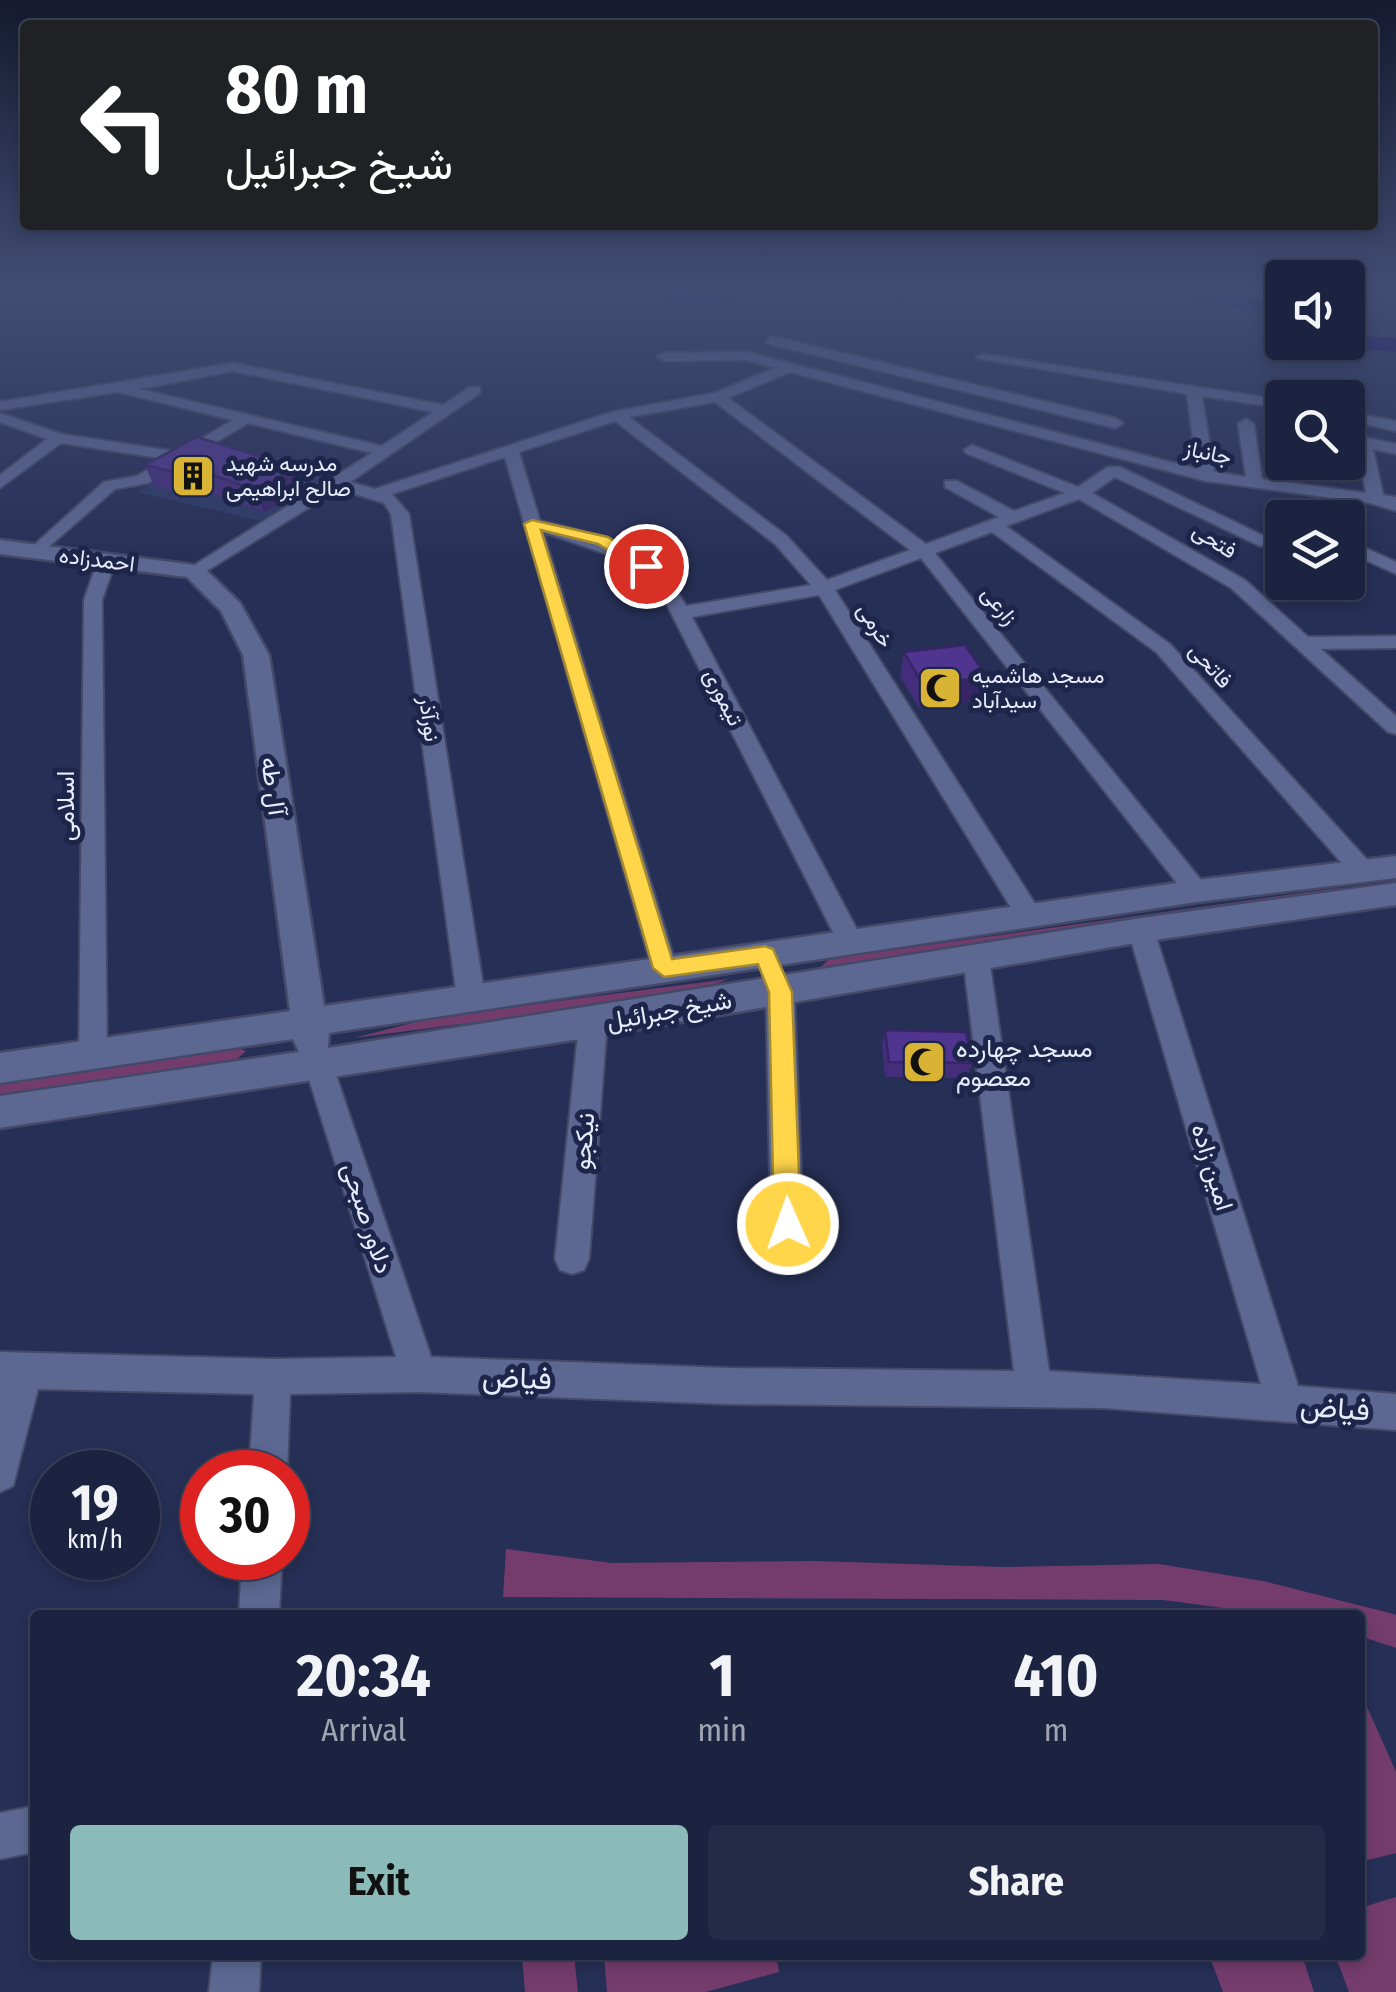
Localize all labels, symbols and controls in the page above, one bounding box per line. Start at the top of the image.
text: 80 m [225,48,368,132]
icon: left [60,60,190,190]
text: شیخ جبرائیل [225,137,453,191]
map controls [1265,260,1365,600]
button: sound [1265,260,1365,360]
button: search [1265,380,1365,480]
street label: جانباز [1181,434,1234,471]
place label: مدرسه شهید صالح ابراهیمی [226,450,351,503]
building icon: مدرسه شهید صالح ابراهیمی [170,453,216,499]
button: layers [1265,500,1365,600]
street label: فتحی [1188,516,1242,564]
pin [604,524,689,609]
icon: arrive [619,539,674,594]
street label: احمدزاده [58,541,136,578]
street label: زارعی [976,580,1024,630]
street label: خرمی [851,598,900,653]
street label: فاتحی [1183,637,1238,694]
place label: مسجد هاشمیه سیدآباد [972,662,1105,714]
street label: تیموری [698,664,749,730]
mosque icon: مسجد هاشمیه سیدآباد [917,665,963,711]
street label: نورآذر [413,694,446,743]
street label: آل طه [254,755,292,819]
street label: اسلامی [51,771,81,841]
street label: شیخ جبرائیل [604,985,735,1039]
place label: مسجد چهارده معصوم [956,1034,1093,1094]
mosque icon: مسجد چهارده معصوم [901,1039,947,1085]
street label: نیکجو [567,1111,601,1171]
street label: امین زاده [1185,1120,1239,1214]
street label: دلاور صبحی [335,1159,399,1277]
position arrow [736,1172,840,1276]
street label: فیاض [481,1359,553,1397]
street label: فیاض [1299,1388,1371,1428]
speed limit sign: 30 [180,1450,310,1580]
text: 19 [71,1473,118,1533]
text: km/h [67,1525,123,1555]
text: 20:34 [297,1640,431,1712]
text: 1 [709,1640,735,1712]
text: 410 [1013,1640,1098,1712]
text: Arrival [321,1711,406,1749]
text: min [697,1711,747,1749]
text: m [1044,1711,1068,1749]
button: Exit [70,1825,688,1940]
button: Share [708,1825,1325,1940]

